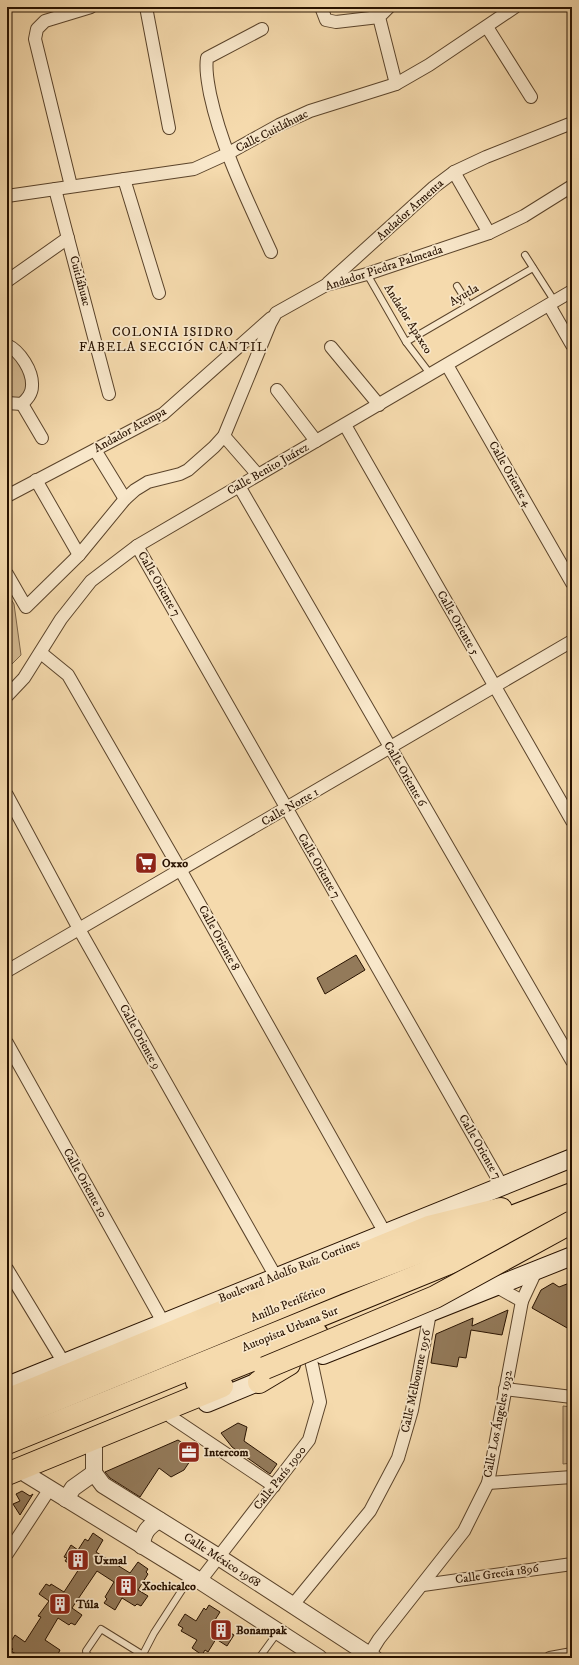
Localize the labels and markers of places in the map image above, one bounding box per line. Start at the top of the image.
supermarket icon: Oxxo [133,850,159,876]
place label: Oxxo [162,856,188,871]
office icon: Intercom [176,1439,202,1465]
place label: Intercom [204,1445,248,1460]
building icon: Uxmal [65,1547,91,1573]
place label: Uxmal [94,1553,127,1568]
building icon: Xochicalco [113,1573,139,1599]
place label: Xochicalco [142,1579,196,1594]
building icon: Túla [47,1591,73,1617]
place label: Túla [75,1597,100,1612]
building icon: Bonampak [208,1617,234,1643]
place label: Bonampak [236,1623,288,1638]

